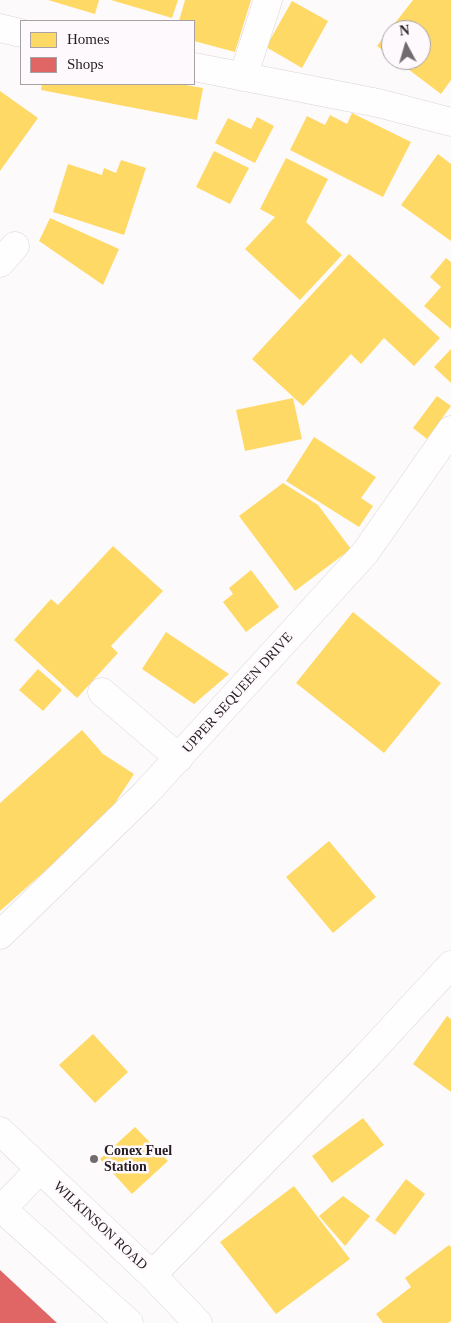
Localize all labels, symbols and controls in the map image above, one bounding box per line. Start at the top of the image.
legend [20,20,195,85]
north arrow [381,20,431,70]
text: N [399,23,410,39]
text: Homes [67,31,110,47]
text: Shops [67,56,104,72]
street label: UPPER SEQUEEN DRIVE [179,629,297,757]
place label: Conex Fuel Station [104,1143,172,1176]
marker: Conex Fuel Station [88,1153,100,1165]
street label: WILKINSON ROAD [49,1178,151,1274]

